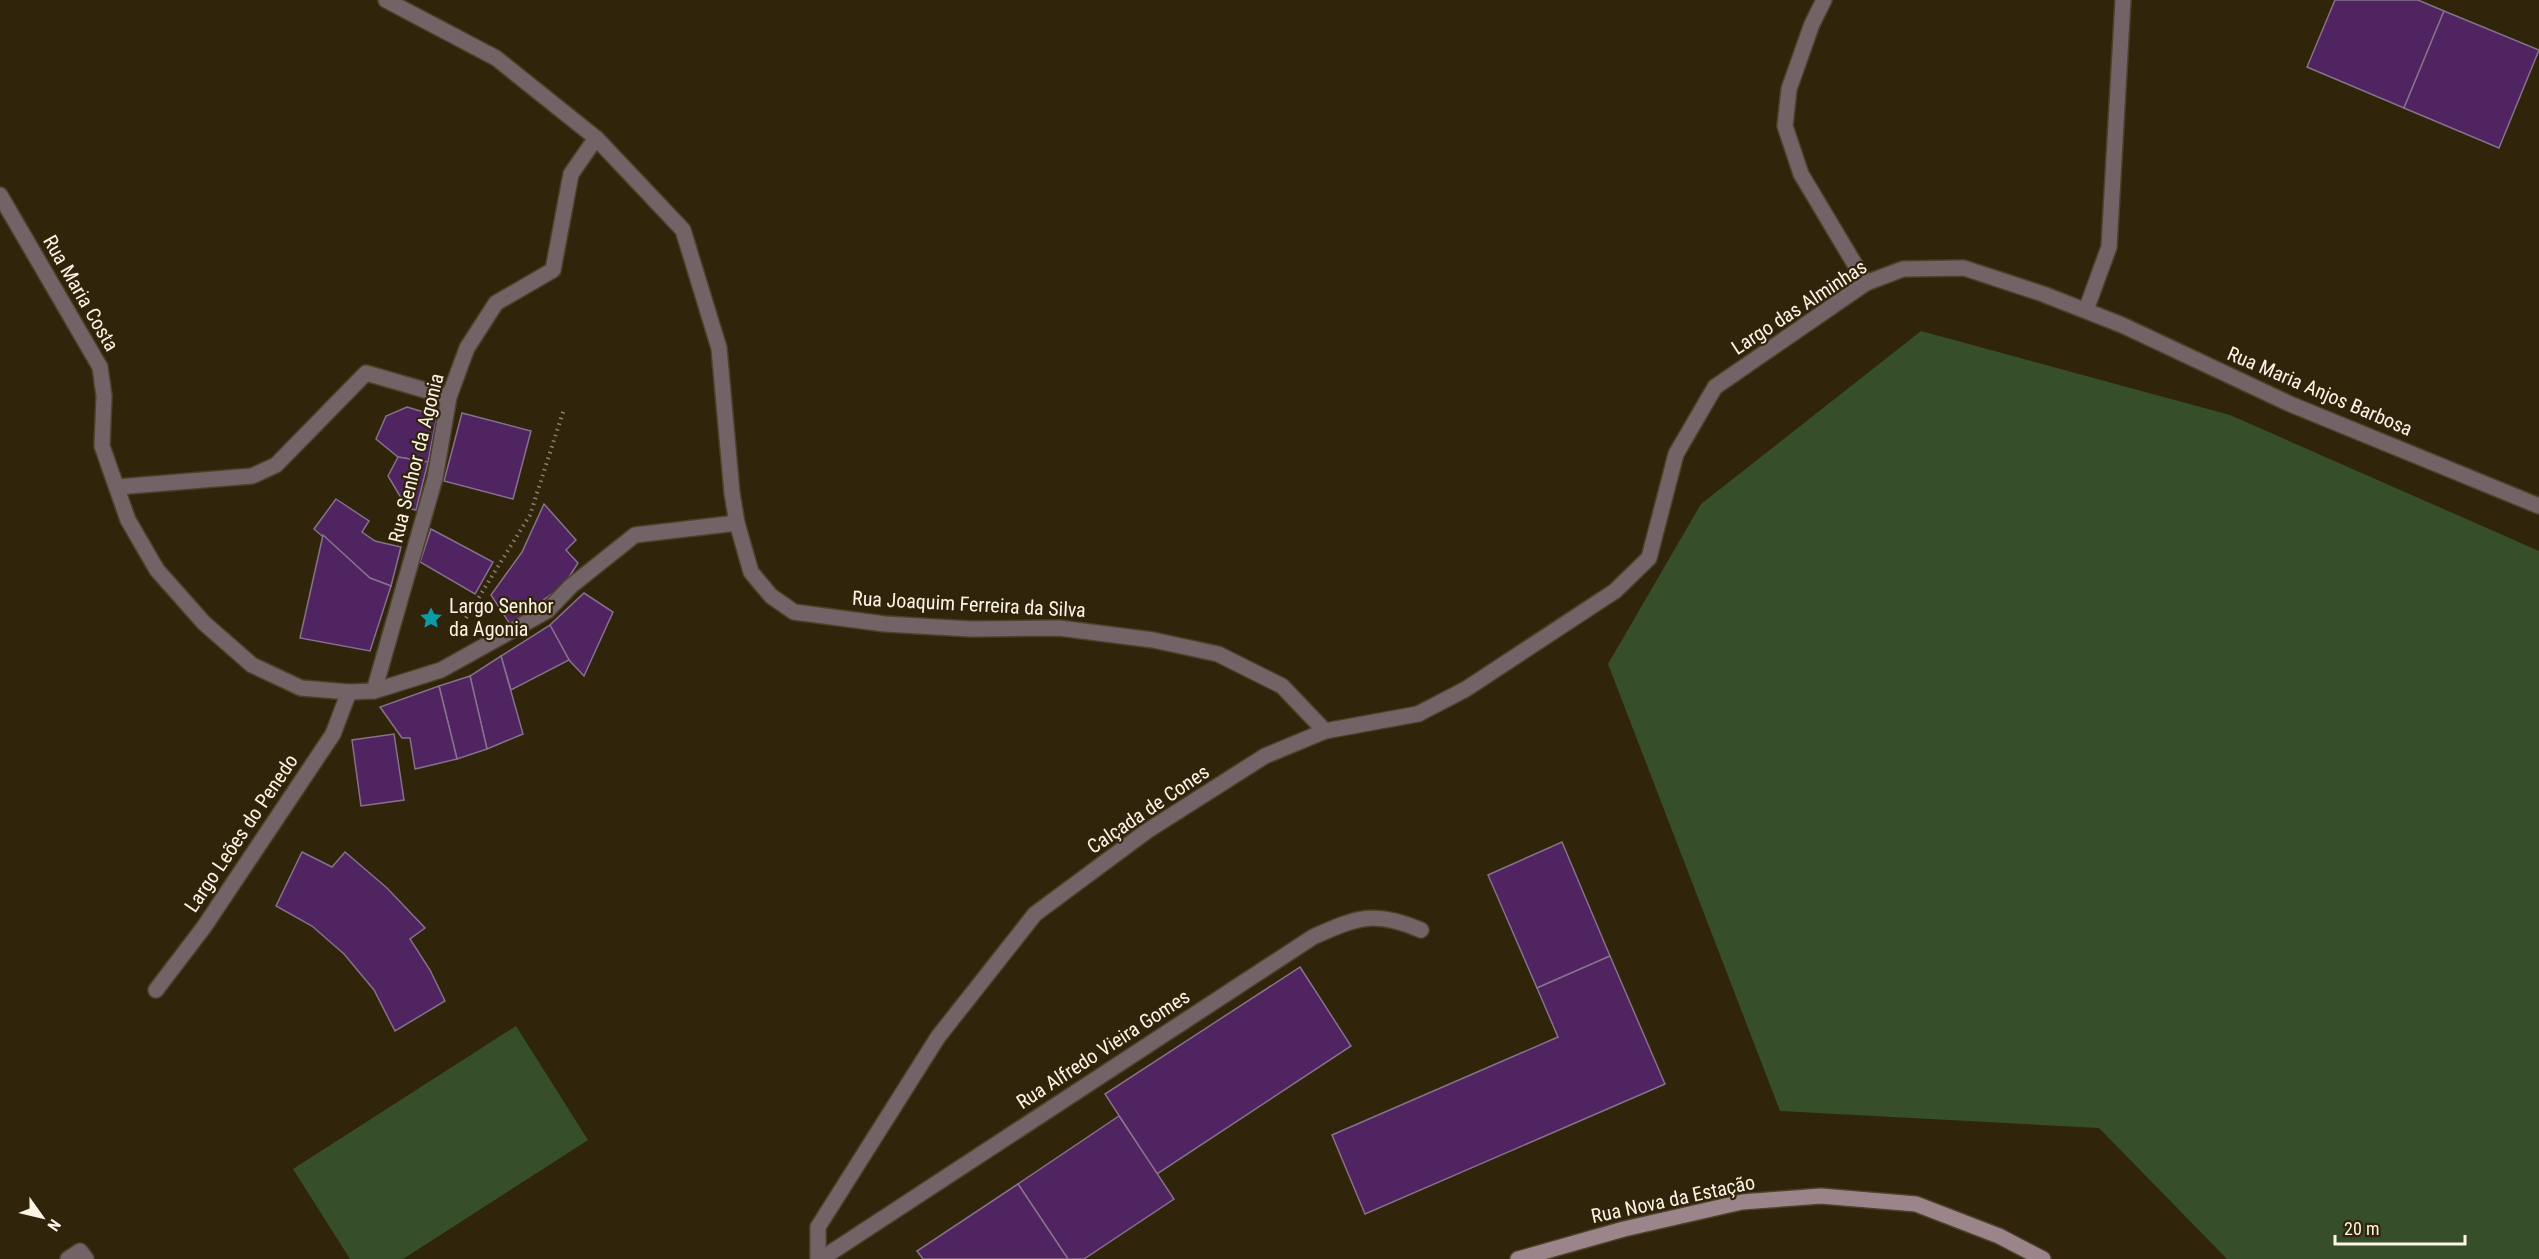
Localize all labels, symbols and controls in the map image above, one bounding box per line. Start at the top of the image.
street label: Rua Maria Costa [38,231,124,355]
street label: Largo das Alminhas [1727,254,1871,360]
street label: Rua Maria Anjos Barbosa [2224,341,2416,441]
street label: Rua Senhor da Agonia [383,371,449,545]
street label: Rua Joaquim Ferreira da Silva [852,586,1086,622]
place label: Largo Senhor da Agonia [449,594,554,641]
place icon: Largo Senhor da Agonia [418,605,444,631]
street label: Largo Leões do Penedo [179,749,303,917]
street label: Calçada de Cones [1082,759,1214,859]
street label: Rua Alfredo Vieira Gomes [1012,984,1194,1114]
street label: Rua Nova da Estação [1589,1170,1757,1228]
north arrow [12,1187,72,1247]
scale bar [2335,1208,2466,1246]
text: N [43,1216,65,1234]
text: 20 m [2344,1218,2379,1239]

